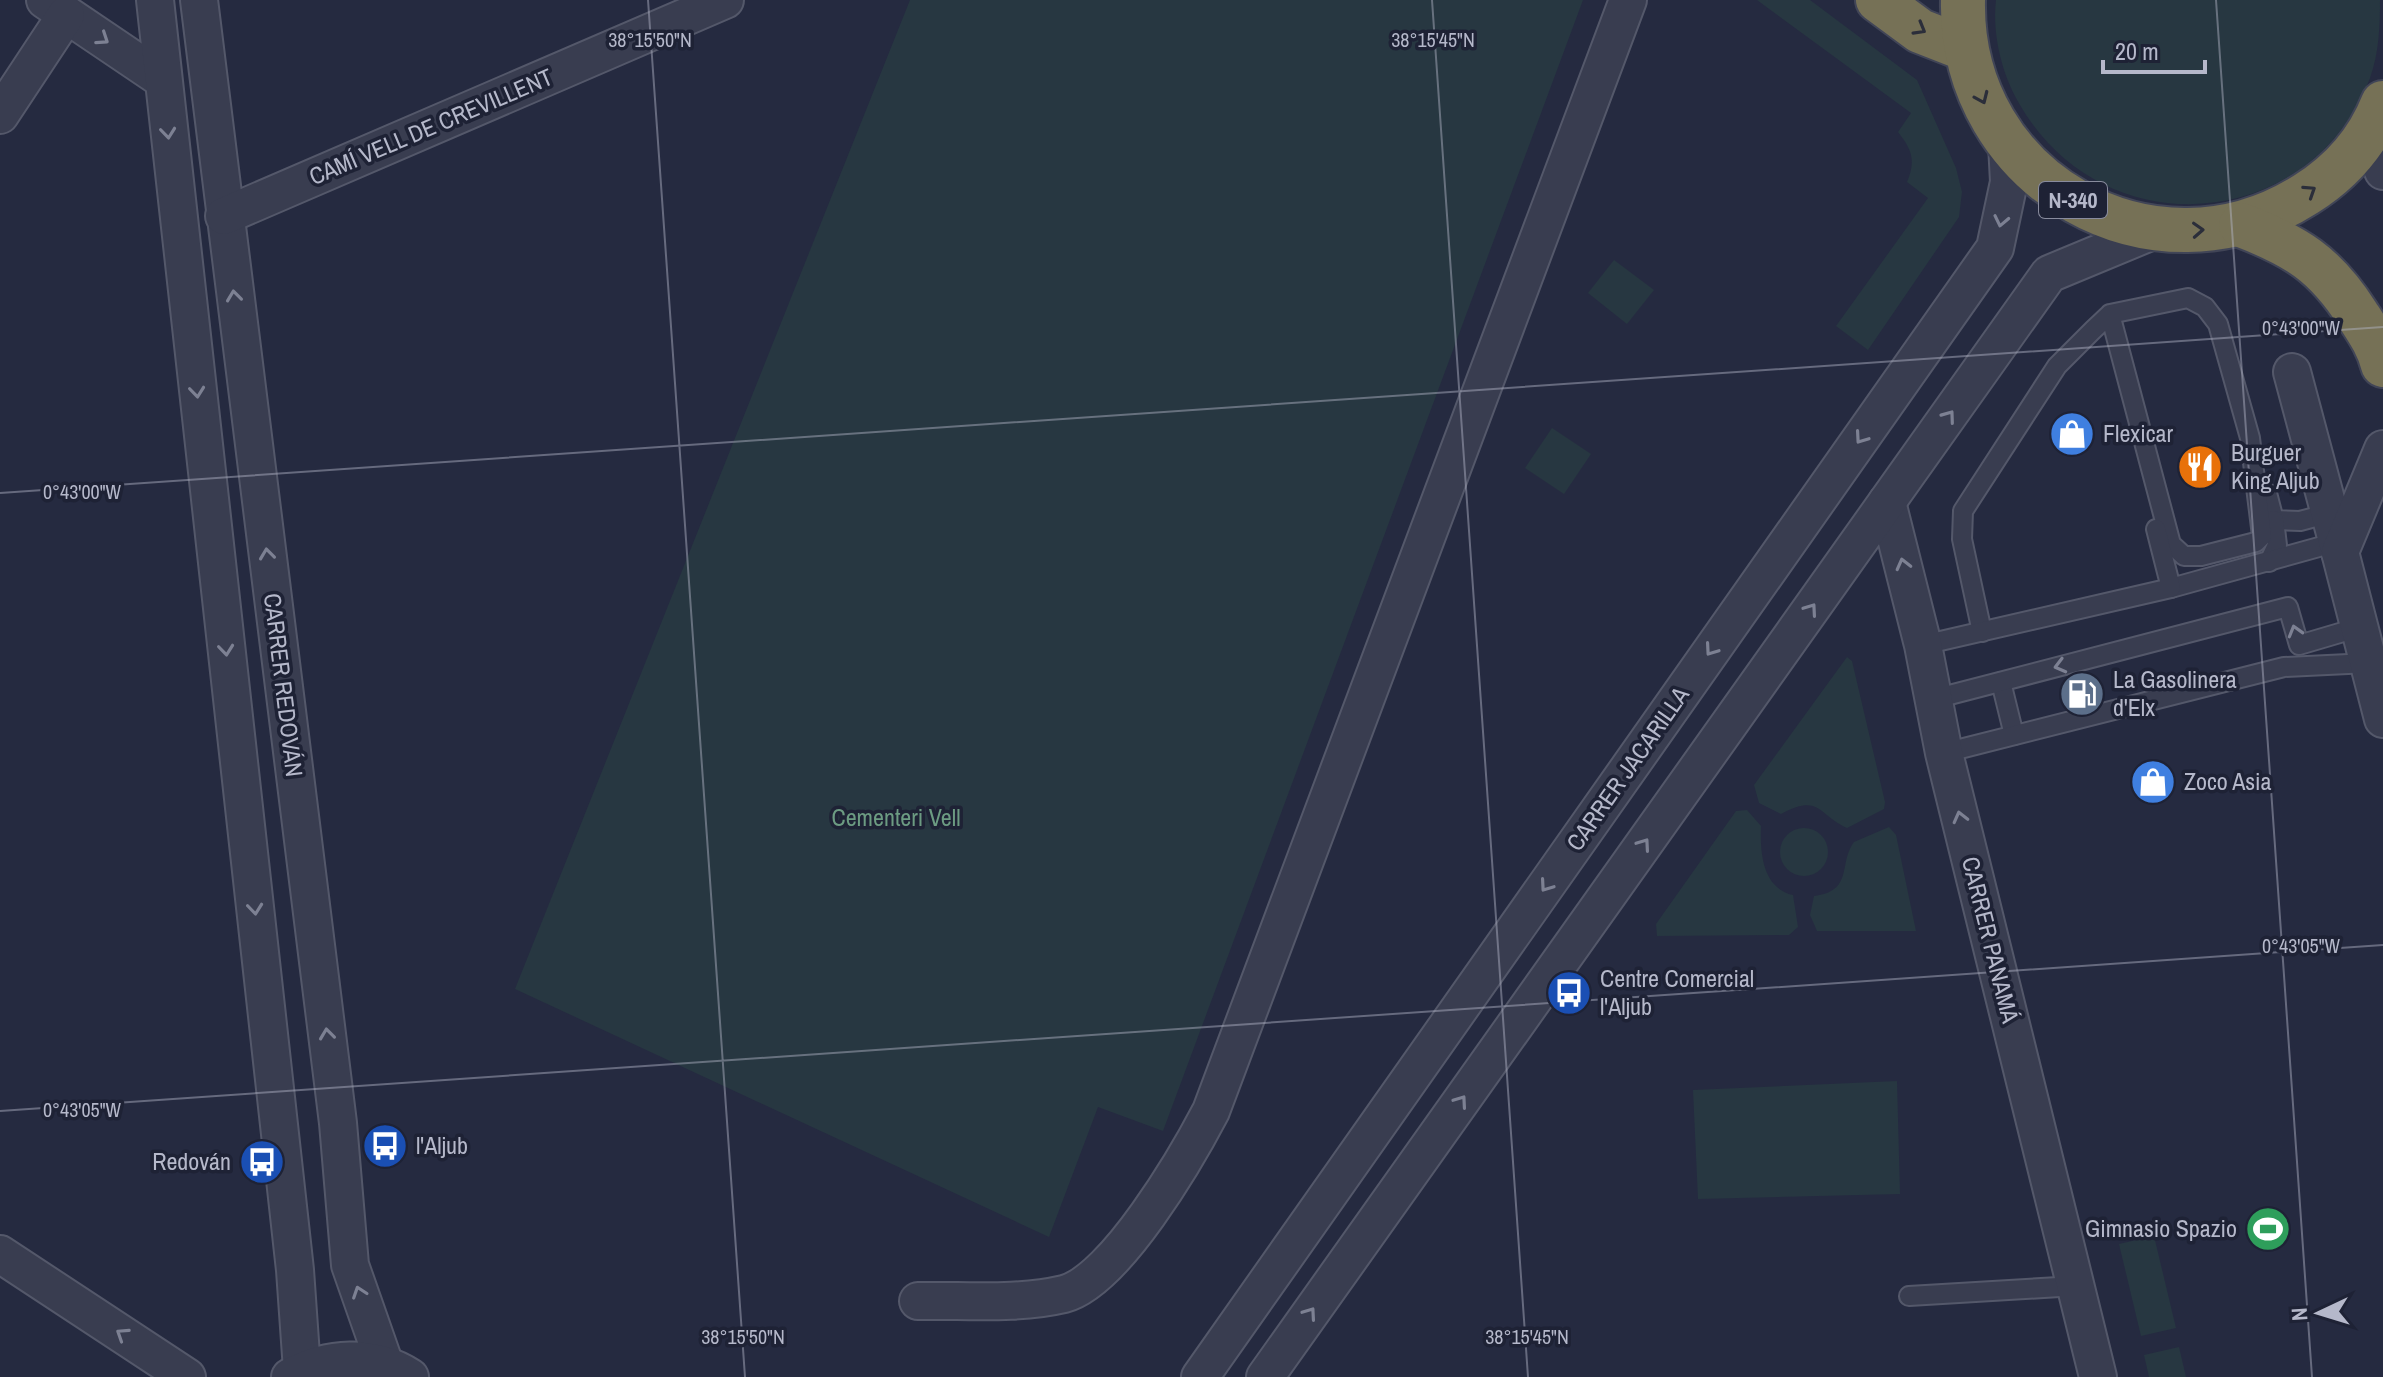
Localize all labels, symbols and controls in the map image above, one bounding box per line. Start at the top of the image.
one-way arrow [1911,19,1925,34]
scale bar [2103,24,2205,74]
text: 38°15'50"N [608,26,692,53]
text: 38°15'45"N [1391,26,1475,53]
one-way arrow [95,29,109,44]
text: 20 m [2115,35,2159,67]
street label: CAMÍ VELL DE CREVILLENT [304,60,557,192]
one-way arrow [1973,90,1989,105]
one-way arrow [159,127,176,140]
road number: N-340 [2039,182,2107,218]
one-way arrow [2302,185,2316,200]
one-way arrow [1993,214,2010,227]
one-way arrow [2192,222,2205,239]
one-way arrow [226,289,243,302]
text: 0°43'00"W [2262,314,2341,341]
one-way arrow [188,386,205,399]
one-way arrow [1939,410,1954,424]
shop icon: Flexicar [2048,410,2096,458]
place label: Flexicar [2103,417,2173,449]
one-way arrow [1856,429,1871,443]
place label: Burguer King Aljub [2231,436,2320,496]
restaurant icon: Burguer King Aljub [2176,443,2224,491]
text: 0°43'00"W [43,478,122,505]
one-way arrow [258,547,275,560]
one-way arrow [1895,558,1912,571]
street label: CARRER REDOVÁN [257,591,311,778]
one-way arrow [1801,603,1815,618]
one-way arrow [2288,624,2304,638]
one-way arrow [1707,642,1721,656]
one-way arrow [217,644,234,657]
one-way arrow [2053,657,2067,674]
place label: La Gasolinera d'Elx [2113,663,2237,723]
fuel station icon: La Gasolinera d'Elx [2058,670,2106,718]
street label: CARRER JACARILLA [1559,679,1696,857]
shop icon: Zoco Asia [2129,758,2177,806]
place label: Zoco Asia [2184,765,2272,797]
park label: Cementeri Vell [831,801,961,833]
one-way arrow [1952,811,1969,825]
one-way arrow [1634,838,1649,852]
street label: CARRER PANAMÁ [1955,853,2027,1027]
one-way arrow [1541,877,1556,892]
one-way arrow [246,902,263,915]
text: 0°43'05"W [2262,932,2341,959]
place label: Centre Comercial l'Aljub [1600,962,1754,1022]
bus stop icon: Centre Comercial l'Aljub [1545,969,1593,1017]
one-way arrow [319,1028,336,1041]
text: 0°43'05"W [43,1096,122,1123]
one-way arrow [1451,1096,1466,1110]
bus stop icon: l'Aljub [361,1122,409,1170]
place label: l'Aljub [416,1129,468,1161]
bus stop icon: Redován [238,1138,286,1186]
place label: Redován [152,1145,231,1177]
sports icon: Gimnasio Spazio [2244,1205,2292,1253]
place label: Gimnasio Spazio [2085,1212,2237,1244]
north arrow [2279,1273,2359,1353]
one-way arrow [353,1285,369,1299]
text: N [2284,1307,2314,1322]
one-way arrow [1300,1308,1315,1322]
text: 38°15'50"N [701,1323,785,1350]
text: 38°15'45"N [1485,1323,1569,1350]
one-way arrow [116,1329,130,1344]

